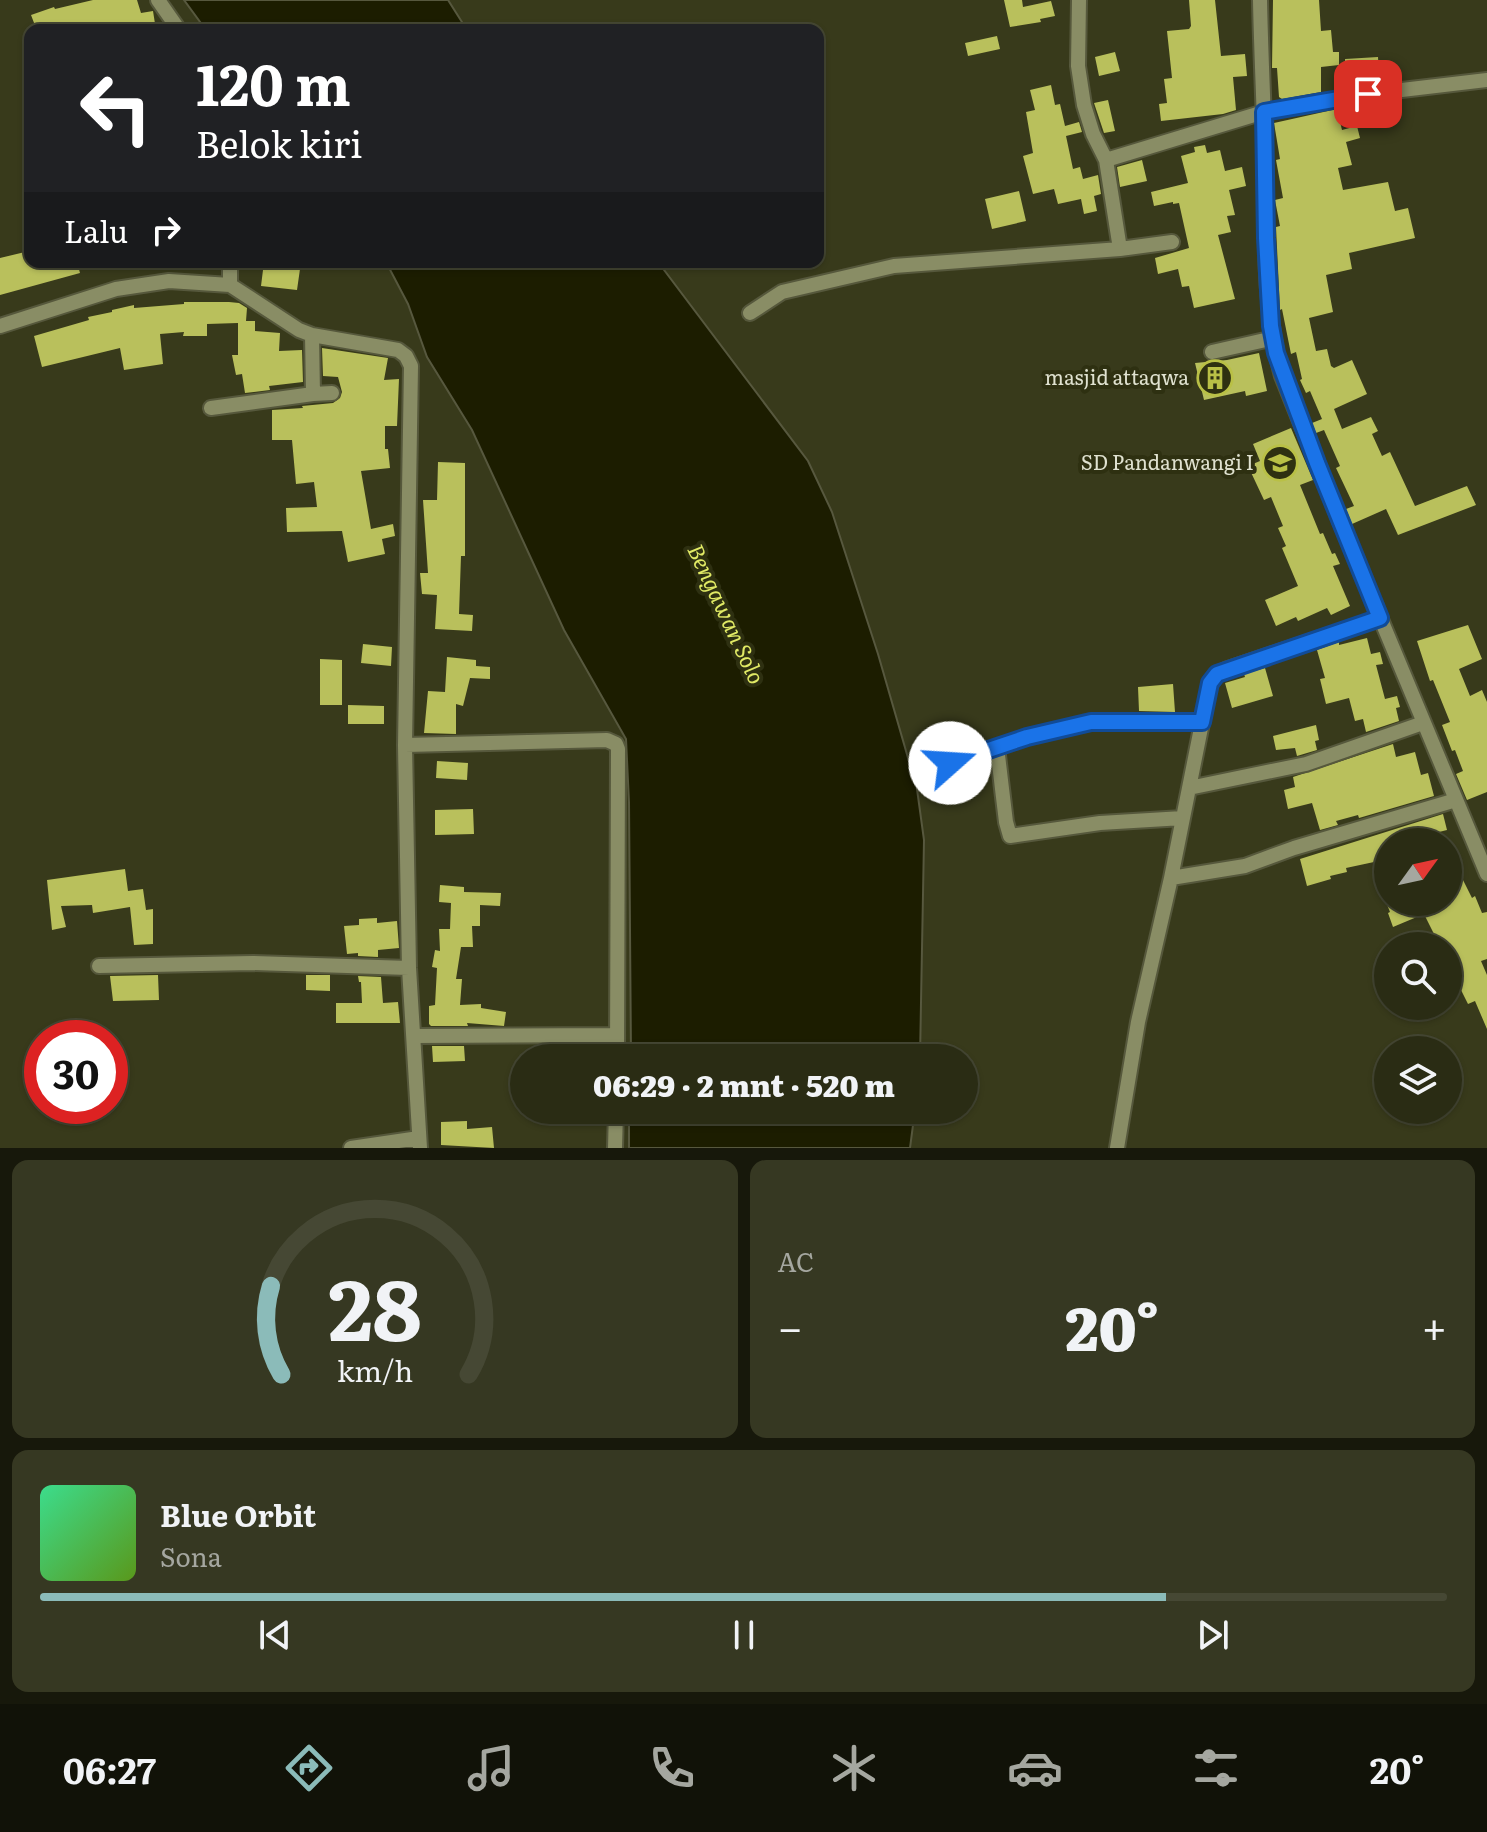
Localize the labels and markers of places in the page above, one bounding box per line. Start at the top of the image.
pin [1334,60,1402,128]
building icon: masjid attaqwa [1196,359,1234,397]
place label: masjid attaqwa [1045,361,1189,391]
school or university icon: SD Pandanwangi I [1261,444,1299,482]
place label: SD Pandanwangi I [1081,446,1254,476]

